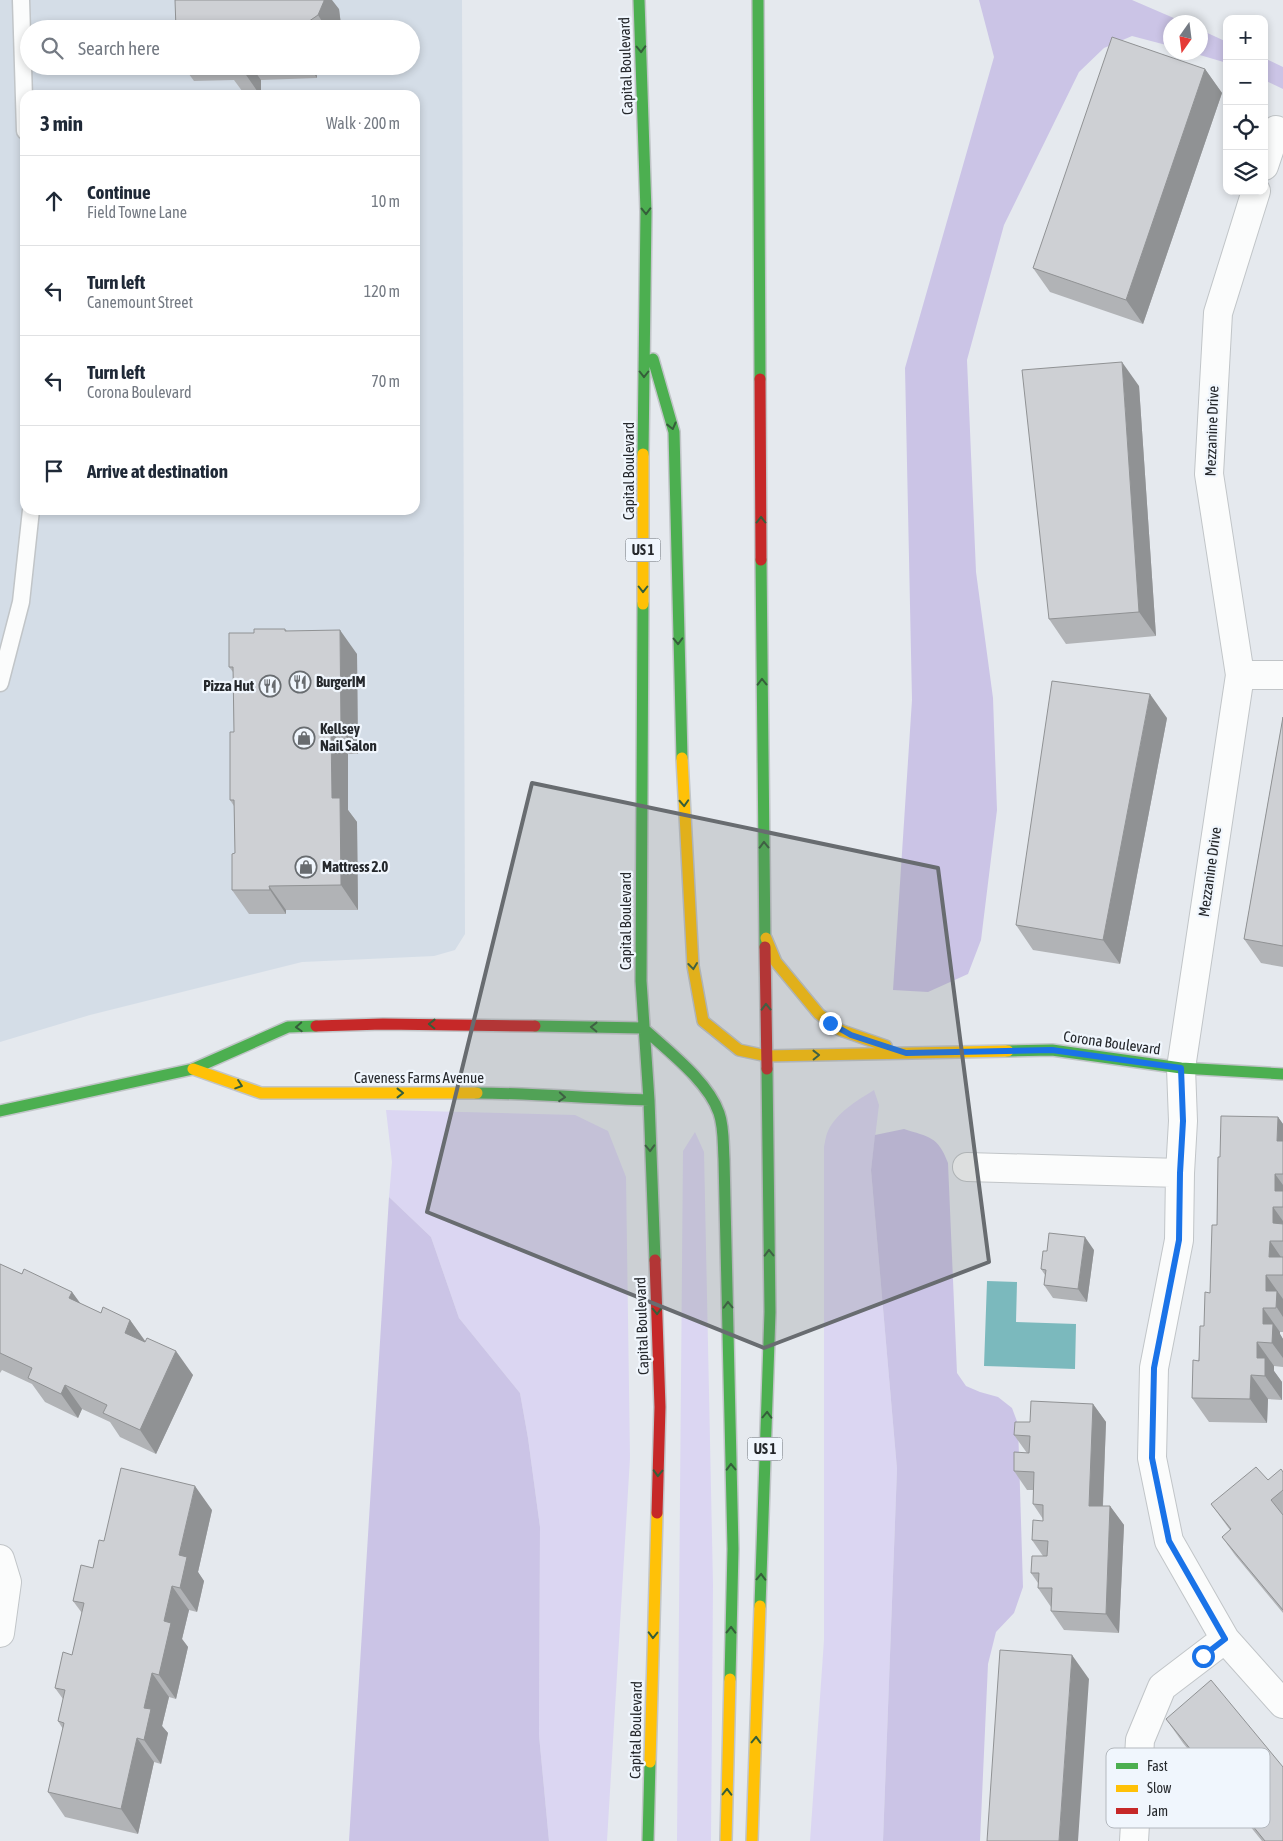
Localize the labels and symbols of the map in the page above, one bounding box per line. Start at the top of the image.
north arrow [1163,15,1208,60]
street label: Capital Boulevard [615,17,636,115]
one-way arrow [635,45,646,53]
one-way arrow [641,208,651,215]
one-way arrow [639,370,649,378]
street label: Mezzanine Drive [1201,385,1222,477]
street label: Capital Boulevard [620,422,637,520]
one-way arrow [666,422,677,431]
one-way arrow [756,515,766,523]
road number: US 1 [626,538,660,562]
one-way arrow [638,585,648,593]
one-way arrow [673,638,683,645]
restaurant icon: BurgerIM [288,670,312,694]
place label: BurgerIM [316,673,366,690]
restaurant icon: Pizza Hut [258,674,282,698]
place label: Pizza Hut [203,677,255,694]
one-way arrow [757,678,767,686]
place label: Kellsey Nail Salon [320,720,377,754]
shop icon: Kellsey Nail Salon [292,726,316,750]
one-way arrow [679,800,690,808]
street label: Mezzanine Drive [1195,826,1224,918]
one-way arrow [759,840,769,848]
shop icon: Mattress 2.0 [294,855,318,879]
place label: Mattress 2.0 [322,858,388,875]
street label: Capital Boulevard [617,872,634,970]
one-way arrow [687,962,698,970]
one-way arrow [761,1003,772,1011]
route end [819,1012,842,1035]
one-way arrow [428,1019,436,1029]
one-way arrow [295,1021,303,1032]
one-way arrow [590,1022,598,1032]
street label: Corona Boulevard [1062,1027,1162,1058]
one-way arrow [812,1050,820,1060]
street label: Caveness Farms Avenue [354,1069,484,1086]
one-way arrow [234,1079,242,1089]
one-way arrow [396,1088,404,1098]
one-way arrow [558,1091,566,1102]
one-way arrow [645,1144,656,1152]
one-way arrow [764,1248,774,1256]
street label: Capital Boulevard [631,1277,652,1375]
one-way arrow [722,1301,733,1309]
one-way arrow [651,1307,662,1315]
one-way arrow [761,1411,772,1419]
road number: US 1 [748,1438,782,1460]
one-way arrow [726,1463,737,1471]
one-way arrow [653,1470,663,1477]
one-way arrow [756,1573,766,1581]
one-way arrow [726,1626,737,1634]
one-way arrow [648,1632,658,1640]
route start [1192,1645,1215,1668]
street label: Capital Boulevard [626,1681,645,1779]
one-way arrow [750,1736,761,1744]
legend [1106,1748,1270,1828]
text: Fast [1147,1758,1168,1774]
text: Slow [1147,1780,1172,1796]
one-way arrow [722,1788,732,1796]
text: Jam [1147,1803,1168,1819]

